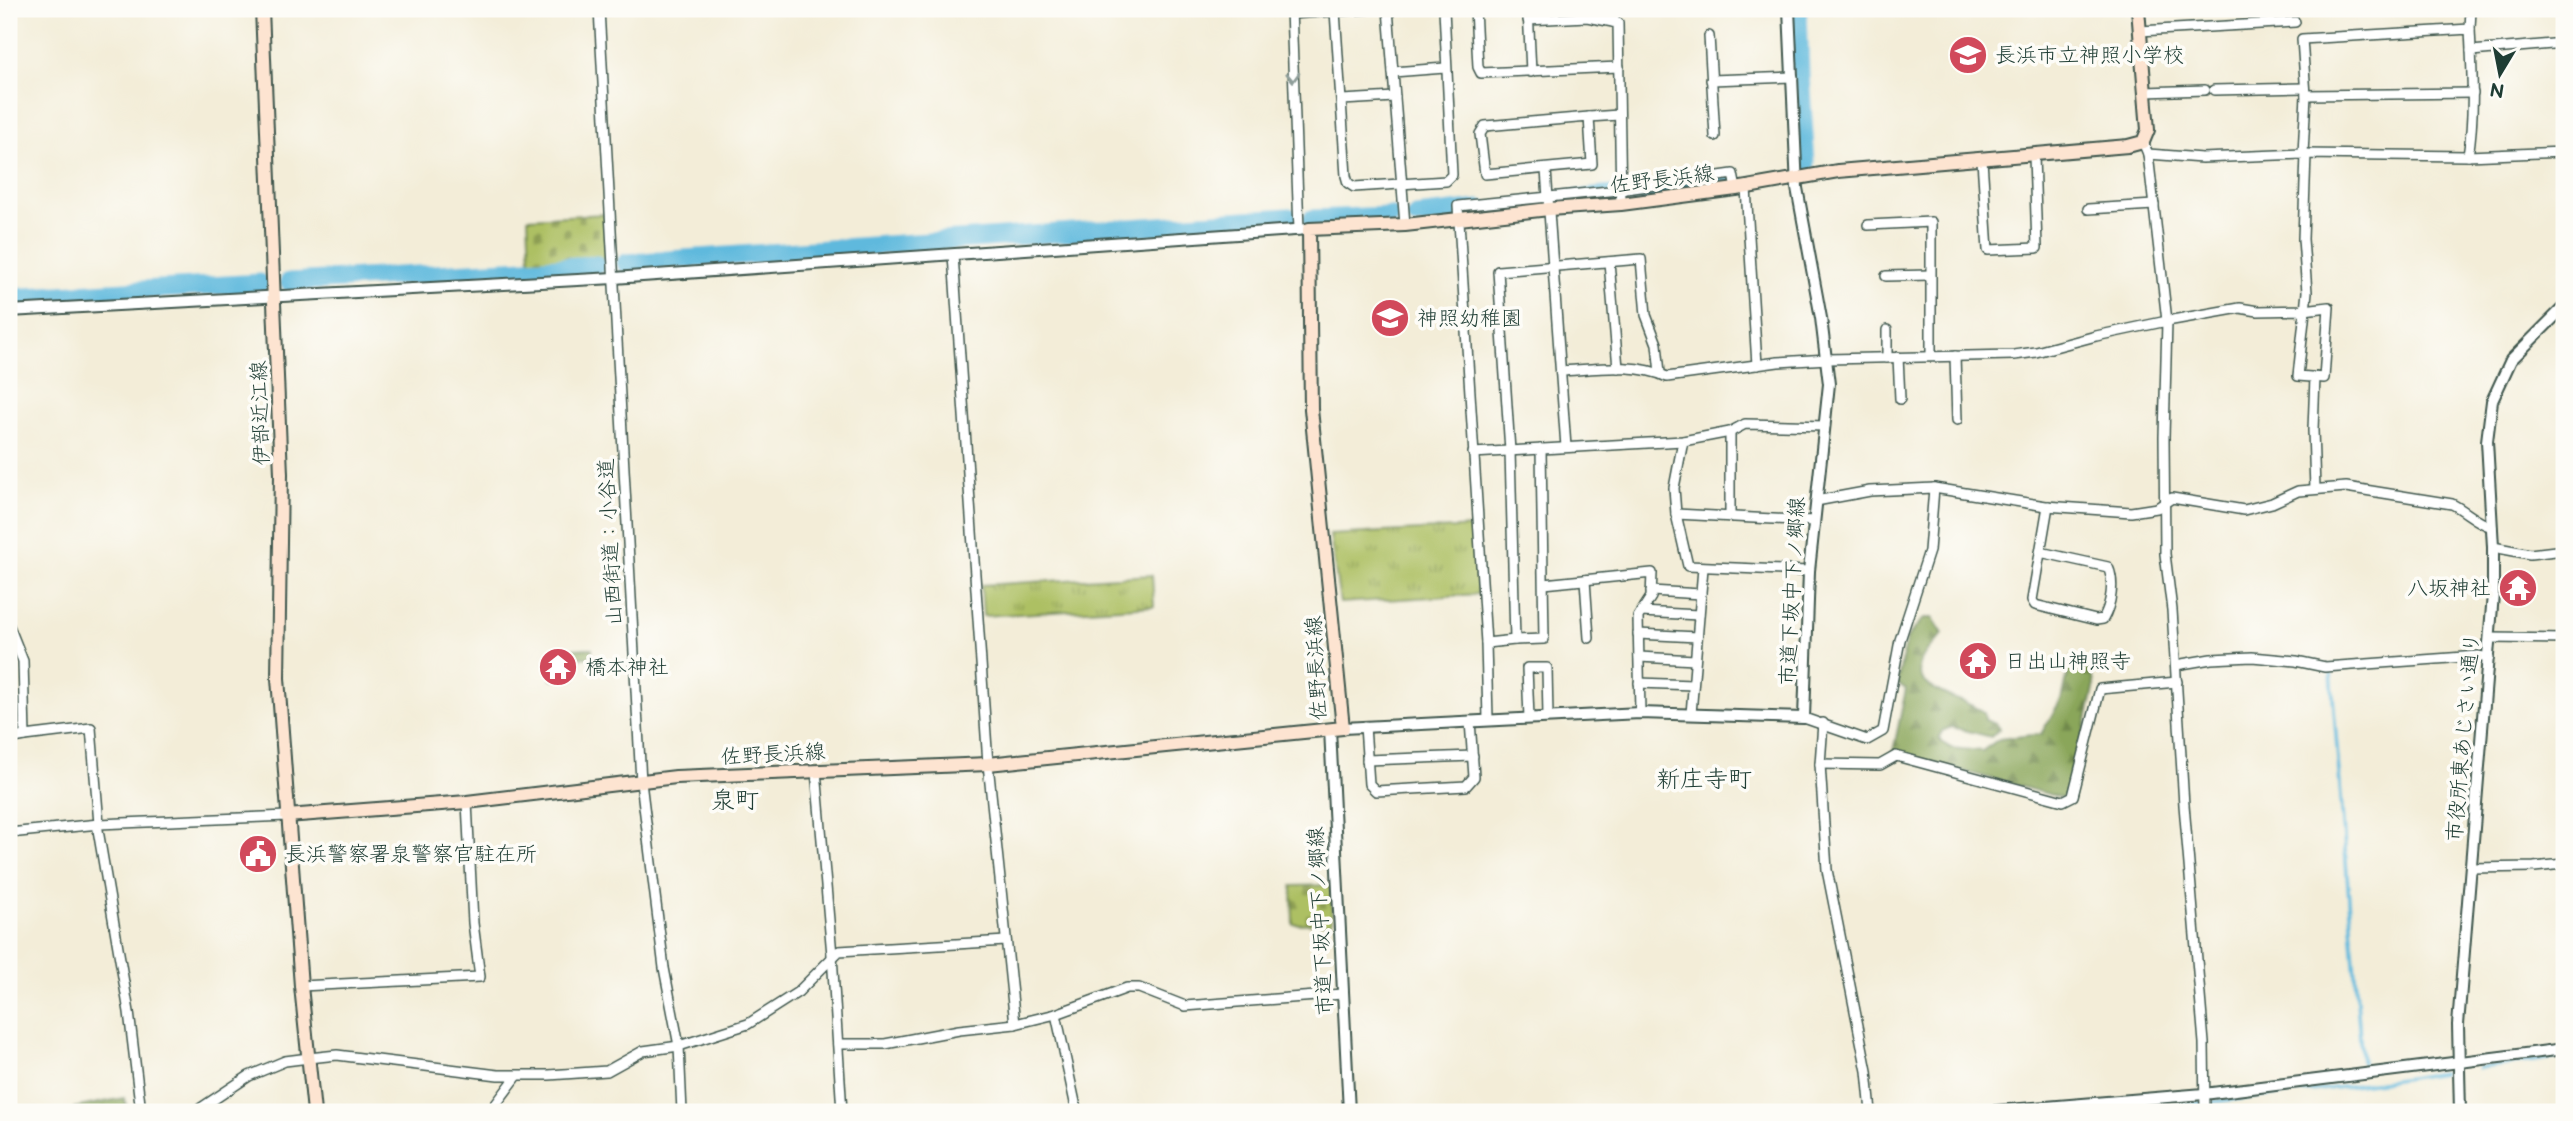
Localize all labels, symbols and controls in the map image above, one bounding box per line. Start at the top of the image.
school or university icon: 長浜市立神照小学校 [1947,34,1989,76]
north arrow [2464,38,2534,108]
place label: 長浜市立神照小学校 [1995,43,2184,68]
one-way arrow [1285,72,1301,83]
text: N [2488,77,2506,102]
street label: 佐野長浜線 [1608,161,1716,198]
school or university icon: 神照幼稚園 [1369,297,1411,339]
place label: 神照幼稚園 [1417,306,1522,331]
street label: 伊部近江線 [246,360,275,466]
street label: 山西街道：小谷道 [594,457,627,627]
street label: 市道下坂中下ノ郷線 [1775,496,1810,686]
temple icon: 八坂神社 [2497,567,2539,609]
place label: 八坂神社 [2407,576,2491,601]
street label: 佐野長浜線 [1301,615,1332,721]
street label: 市役所東あじさい通り [2442,631,2485,843]
temple icon: 日出山神照寺 [1957,640,1999,682]
temple icon: 橋本神社 [537,646,579,688]
place label: 日出山神照寺 [2005,649,2131,674]
place label: 橋本神社 [585,655,669,680]
street label: 佐野長浜線 [720,739,826,770]
district label: 新庄寺町 [1656,765,1752,794]
district label: 泉町 [711,786,759,815]
street label: 市道下坂中下ノ郷線 [1303,826,1338,1016]
public building icon: 長浜警察署泉警察官駐在所 [237,833,279,875]
place label: 長浜警察署泉警察官駐在所 [285,842,537,867]

